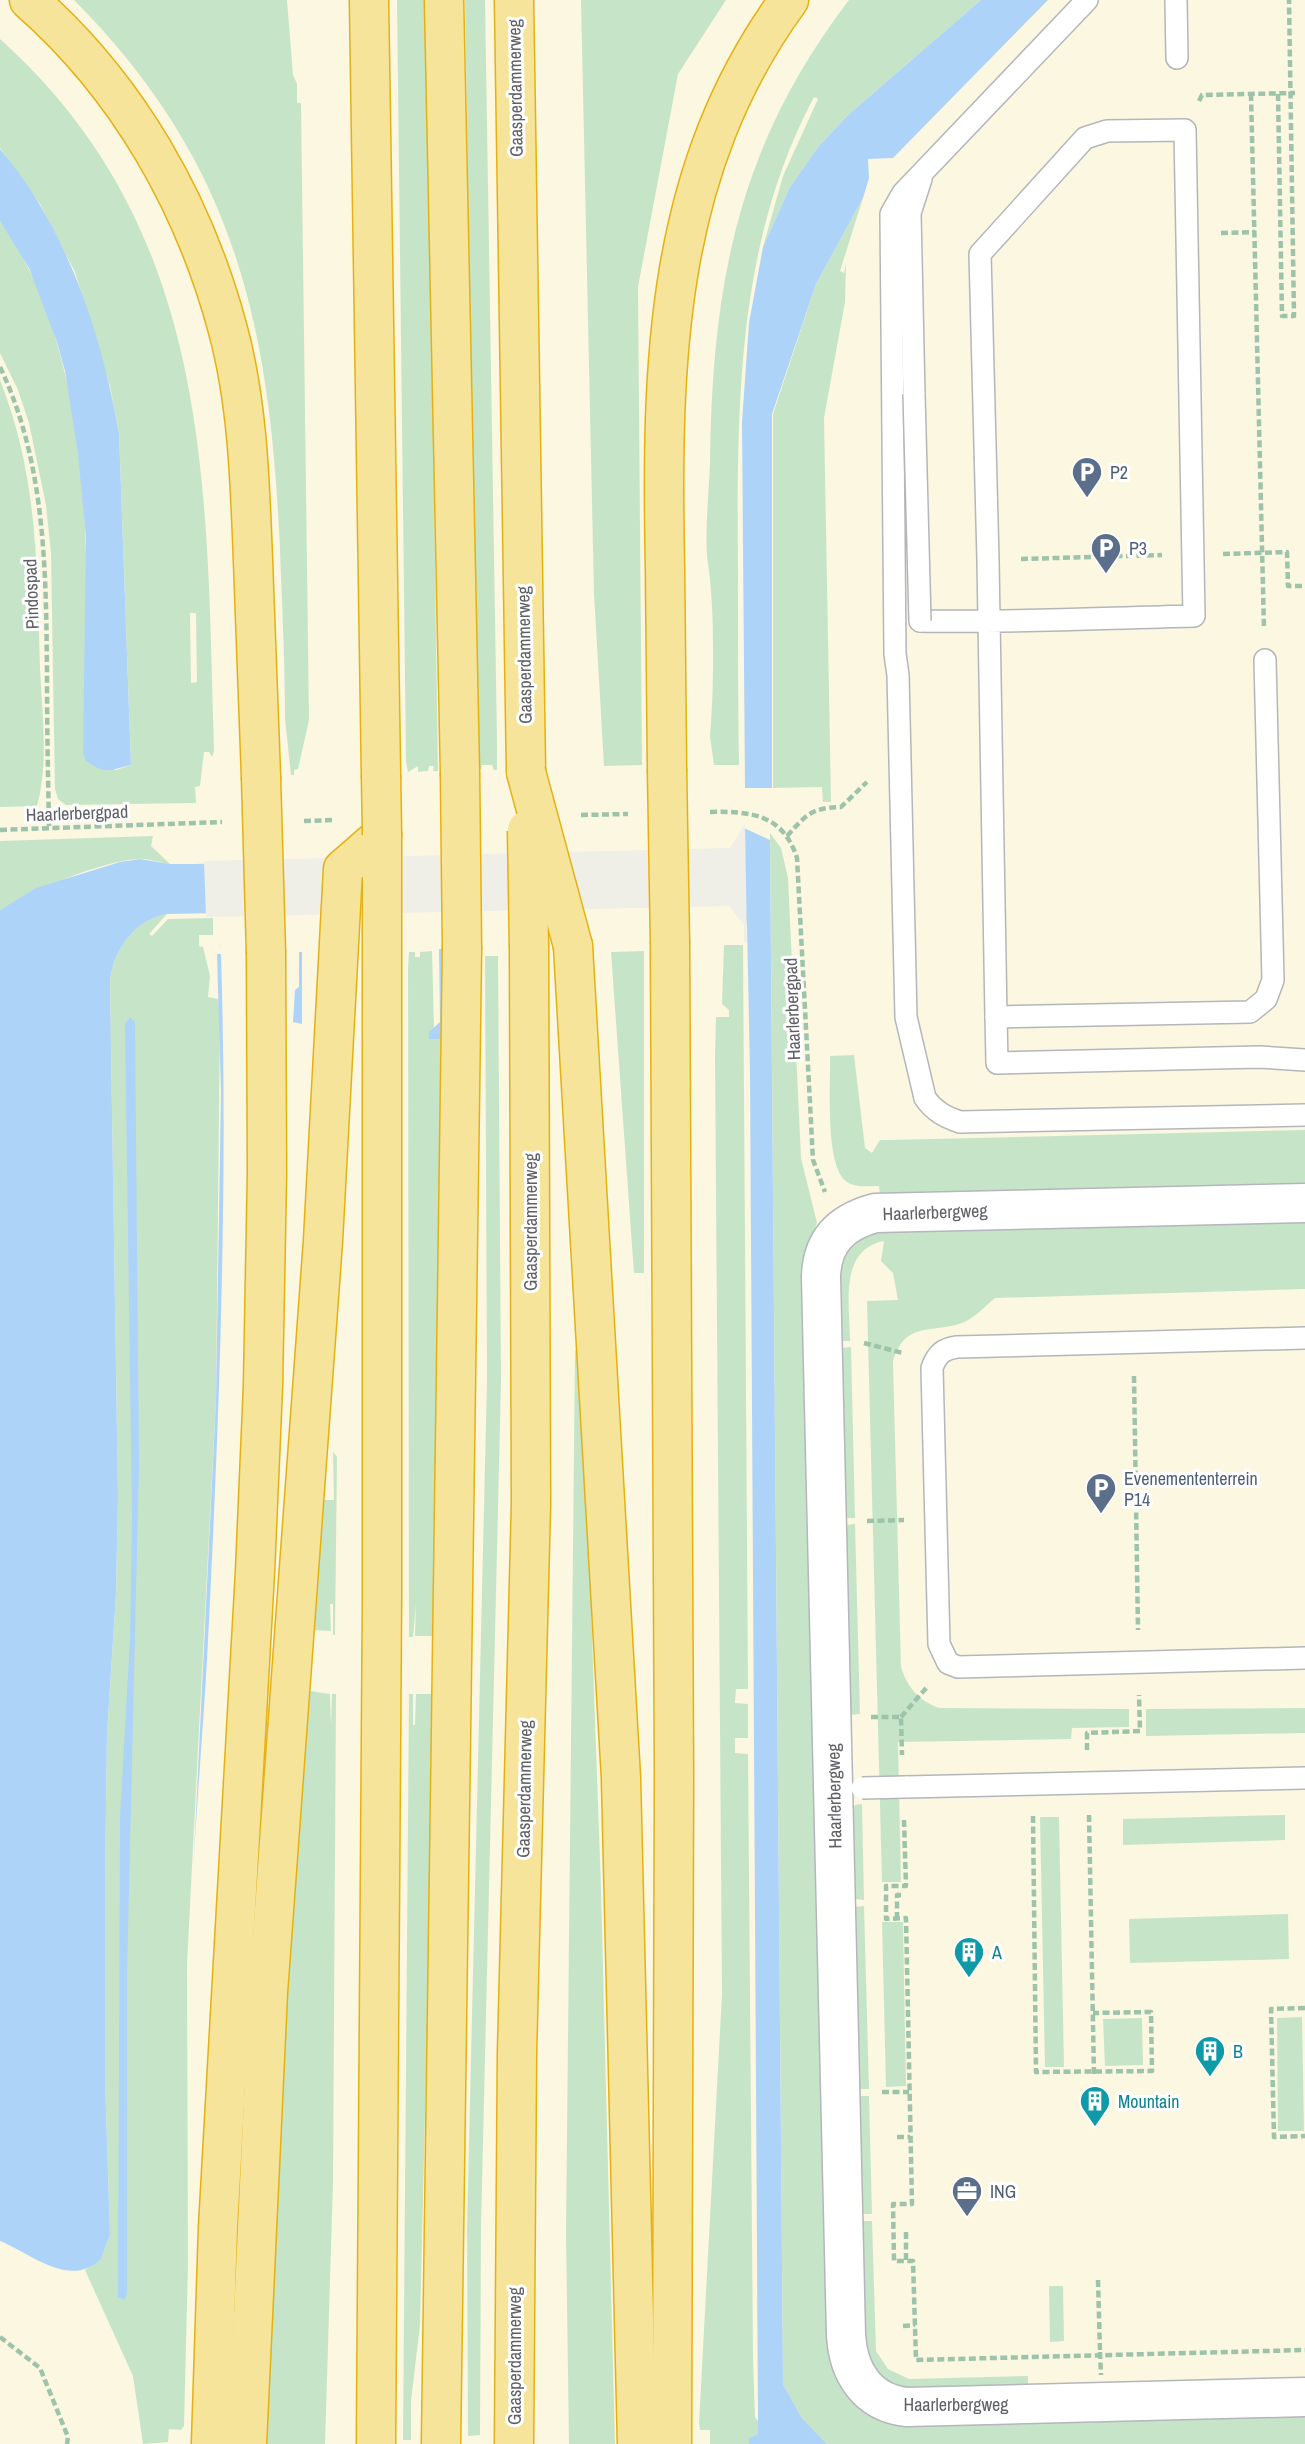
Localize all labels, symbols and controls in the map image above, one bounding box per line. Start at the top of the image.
street label: Gaasperdammerweg [501,18,529,157]
parking icon: P2 [1070,455,1104,499]
place label: P2 [1110,460,1128,485]
parking icon: P3 [1089,531,1123,575]
place label: P3 [1129,536,1147,561]
street label: Pindospad [17,558,45,630]
street label: Gaasperdammerweg [510,585,538,724]
street label: Haarlerbergpad [25,799,129,827]
street label: Haarlerbergpad [778,957,806,1061]
street label: Gaasperdammerweg [518,1152,543,1291]
street label: Haarlerbergweg [882,1198,989,1226]
place label: Evenemententerrein P14 [1124,1466,1258,1512]
parking icon: Evenemententerrein P14 [1084,1471,1118,1515]
street label: Gaasperdammerweg [510,1719,538,1858]
street label: Haarlerbergweg [821,1743,847,1849]
building icon: A [952,1935,986,1979]
place label: A [991,1940,1002,1965]
building icon: B [1193,2034,1227,2078]
place label: B [1233,2039,1243,2064]
building icon: Mountain [1078,2084,1112,2128]
place label: Mountain [1118,2089,1180,2114]
office icon: ING [950,2174,984,2218]
place label: ING [990,2179,1016,2204]
street label: Gaasperdammerweg [502,2286,527,2425]
street label: Haarlerbergweg [904,2392,1009,2417]

